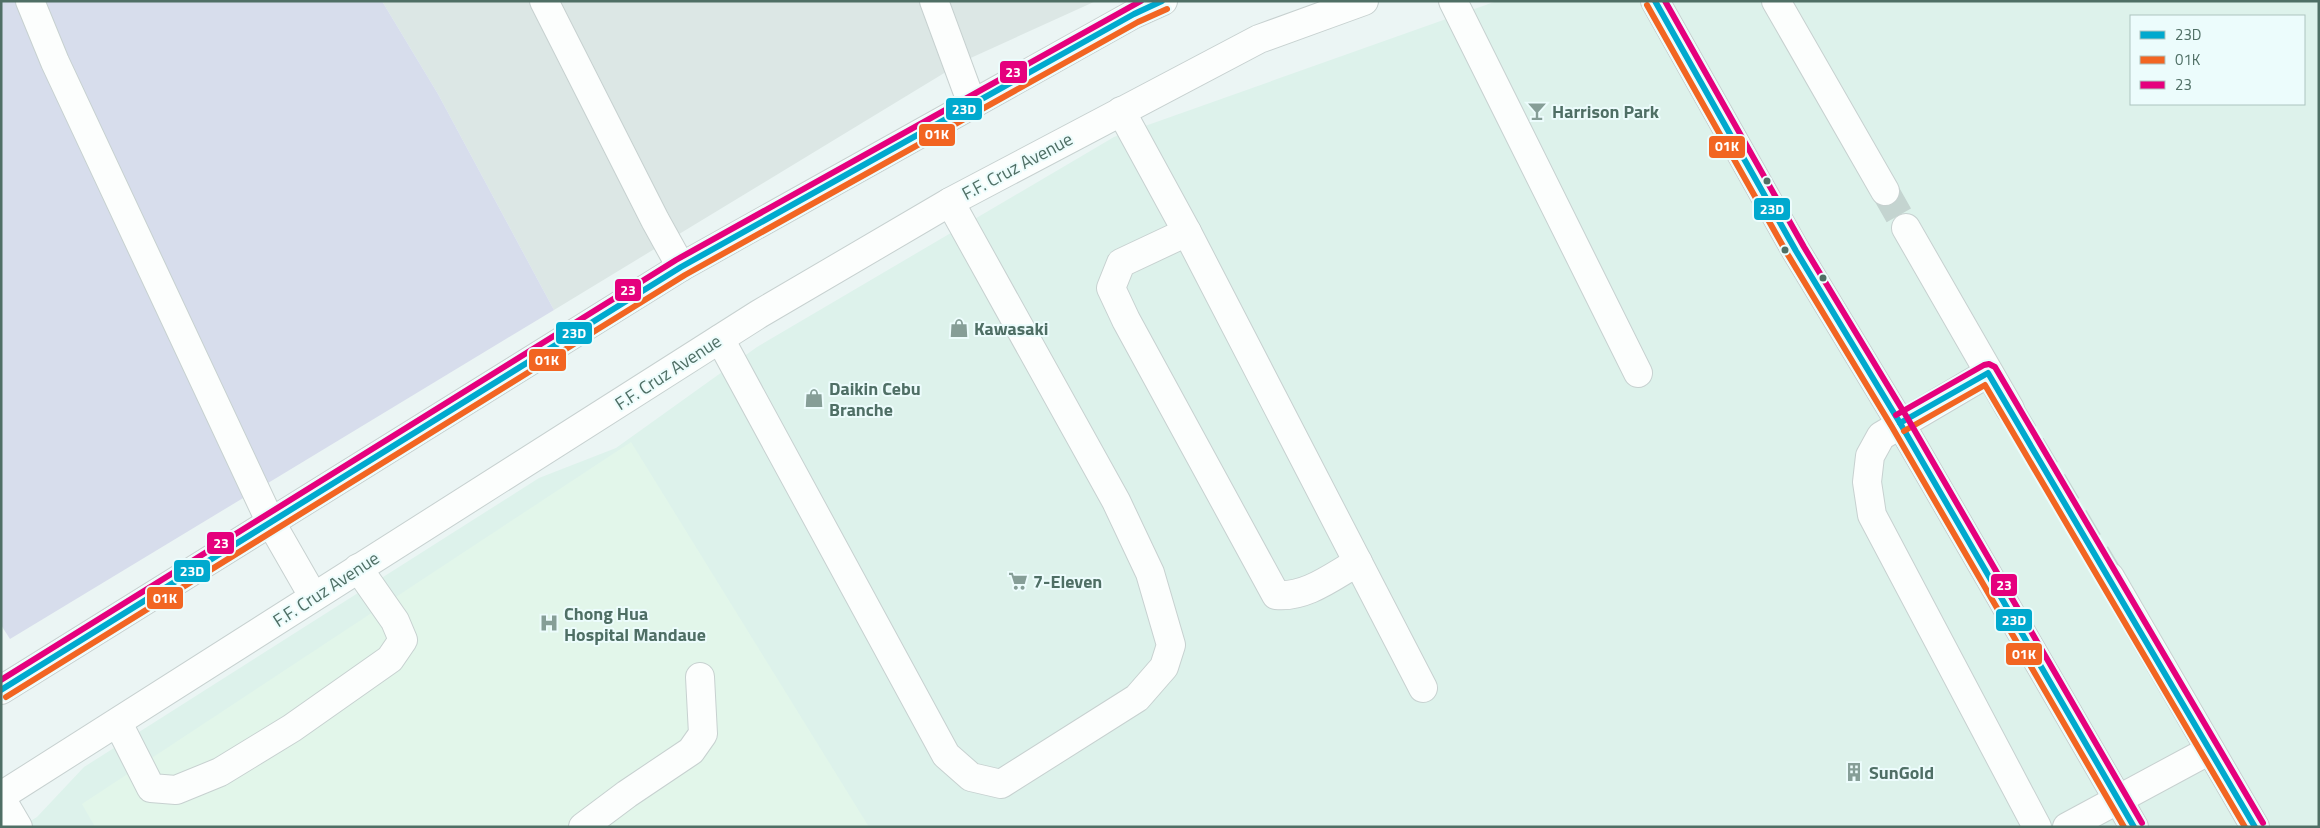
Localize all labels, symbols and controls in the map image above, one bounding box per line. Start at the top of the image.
legend [2130,15,2305,105]
text: 23D [2175,23,2201,46]
text: 01K [2175,48,2201,71]
line badge: 23 [999,60,1028,84]
text: 23 [1005,61,1021,82]
text: 23 [2175,73,2192,96]
line badge: 23D [945,97,983,121]
text: 23D [952,98,976,119]
place label: Harrison Park [1552,98,1660,125]
bar icon: Harrison Park [1526,100,1548,122]
line badge: 01K [918,123,956,147]
text: 01K [925,123,950,144]
street label: F.F. Cruz Avenue [957,125,1077,207]
line badge: 01K [1708,135,1746,159]
text: 01K [1715,135,1740,156]
unlabelled marker [1762,176,1772,186]
line badge: 23D [1753,197,1791,221]
text: 23D [1760,198,1784,219]
unlabelled marker [1780,245,1790,255]
unlabelled marker [1818,273,1828,283]
line badge: 23 [614,278,642,302]
text: 23 [620,279,636,300]
place label: Kawasaki [974,315,1048,342]
shop icon: Kawasaki [948,317,970,339]
line badge: 23D [555,321,593,345]
text: 23D [562,322,586,343]
street label: F.F. Cruz Avenue [609,327,727,417]
line badge: 01K [528,348,567,372]
text: 01K [535,349,560,370]
place label: Daikin Cebu Branche [829,375,921,423]
shop icon: Daikin Cebu Branche [803,387,825,409]
line badge: 23 [206,531,235,555]
text: 23 [213,532,229,553]
street label: F.F. Cruz Avenue [267,544,385,634]
line badge: 23D [173,559,211,583]
text: 23D [180,560,204,581]
place label: 7-Eleven [1033,568,1102,595]
supermarket icon: 7-Eleven [1007,570,1029,592]
line badge: 23 [1990,573,2018,597]
text: 23 [1996,574,2012,595]
line badge: 01K [146,586,184,610]
text: 01K [153,587,178,608]
place label: Chong Hua Hospital Mandaue [564,600,706,648]
line badge: 23D [1995,608,2033,632]
text: 23D [2002,609,2026,630]
hospital icon: Chong Hua Hospital Mandaue [538,612,560,634]
line badge: 01K [2005,642,2043,666]
text: 01K [2012,643,2037,664]
place label: SunGold [1869,759,1934,786]
building icon: SunGold [1843,761,1865,783]

